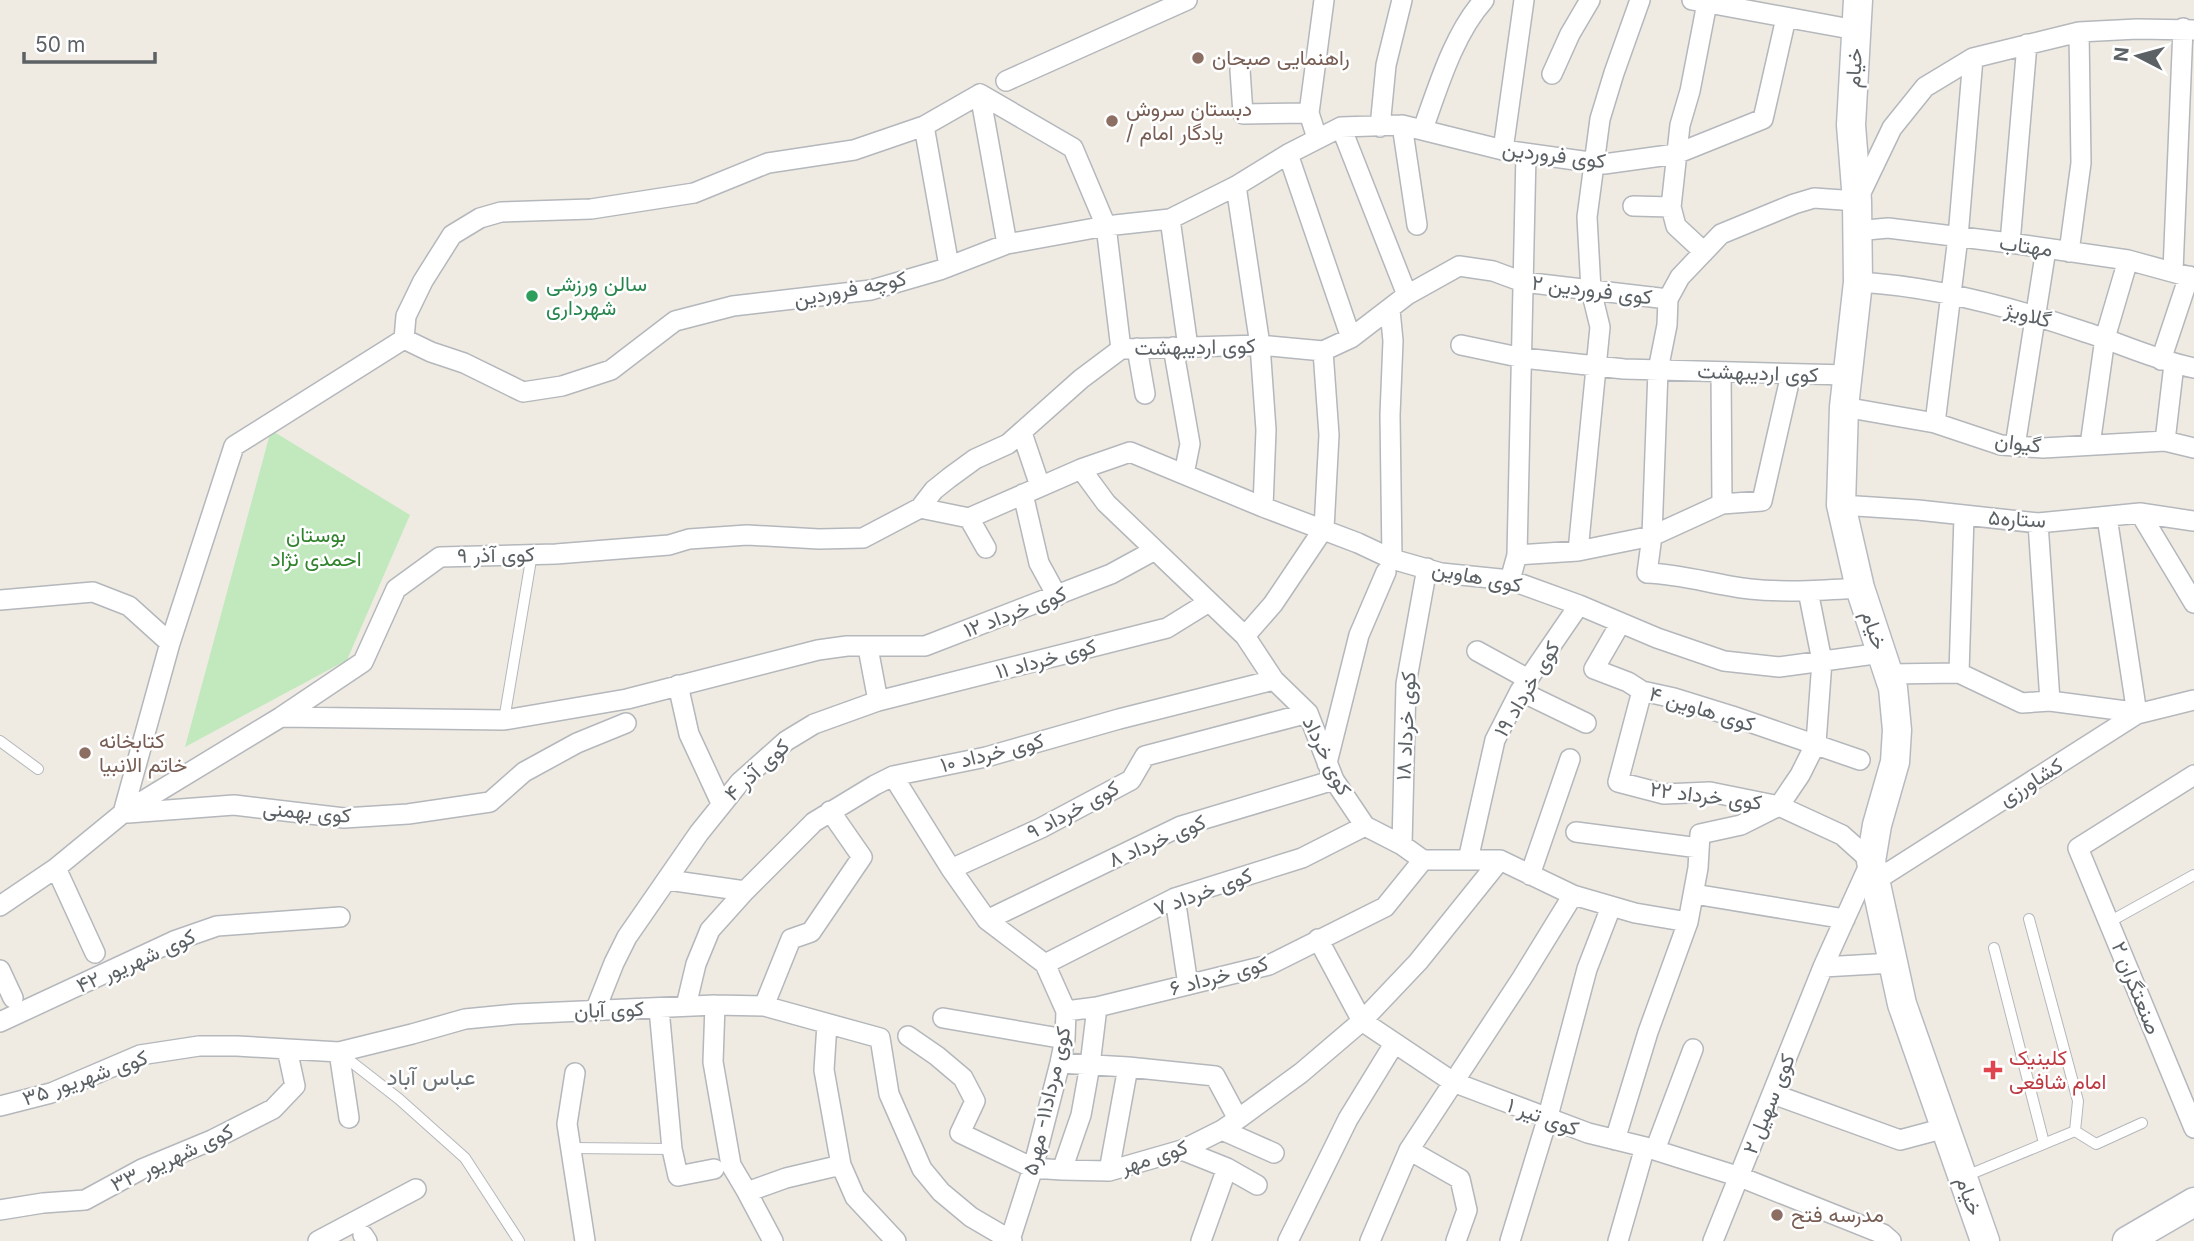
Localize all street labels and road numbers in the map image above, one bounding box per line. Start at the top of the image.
street label: خیام [1840,48,1869,89]
street label: کوی فروردین [1501,136,1607,174]
street label: مهتاب [1998,229,2054,263]
street label: کوچه فروردین [791,265,909,314]
street label: کوی فروردین ۲ [1530,270,1654,310]
street label: گلاویژ [2001,296,2054,334]
street label: کوی اردیبهشت [1134,333,1256,361]
street label: کوی اردیبهشت [1697,358,1819,388]
street label: گیوان [1993,427,2043,459]
street label: ستاره۵ [1987,505,2047,533]
street label: کوی آذر ۹ [457,541,535,569]
street label: کوی هاوین [1430,556,1524,598]
street label: کوی خرداد ۱۲ [960,581,1070,643]
street label: خیام [1854,607,1893,653]
street label: کوی خرداد ۱۱ [993,633,1099,685]
street label: کوی خرداد ۱۹ [1488,636,1566,742]
street label: کوی خرداد ۱۸ [1390,671,1422,781]
street label: کوی هاوین ۴ [1646,681,1758,737]
street label: کوی خرداد [1297,712,1357,800]
street label: کوی خرداد ۱۰ [938,728,1046,778]
street label: کوی آذر ۴ [719,733,795,807]
street label: کشاورزی [1994,752,2068,812]
street label: کوی خرداد ۹ [1022,775,1124,845]
street label: کوی خرداد ۲۲ [1648,776,1764,816]
street label: کوی بهمنی [262,795,352,829]
street label: کوی خرداد ۸ [1104,809,1210,873]
street label: کوی خرداد ۷ [1150,862,1256,922]
street label: کوی شهریور ۴۲ [72,923,200,999]
street label: ۲ صنعتگران [2106,938,2166,1038]
street label: کوی خرداد ۶ [1167,950,1271,1002]
street label: کوی آبان [573,996,645,1024]
street label: کوی مرداد۱۱- مهر۵ [1017,1024,1077,1178]
street label: کوی شهریور ۳۵ [19,1044,151,1112]
street label: کوی سهیل ۲ [1737,1050,1801,1158]
street label: کوی تیر ۱ [1504,1092,1582,1142]
street label: کوی شهریور ۳۳ [107,1118,237,1198]
street label: کوی مهر [1116,1134,1191,1180]
street label: خیام [1949,1173,1988,1219]

